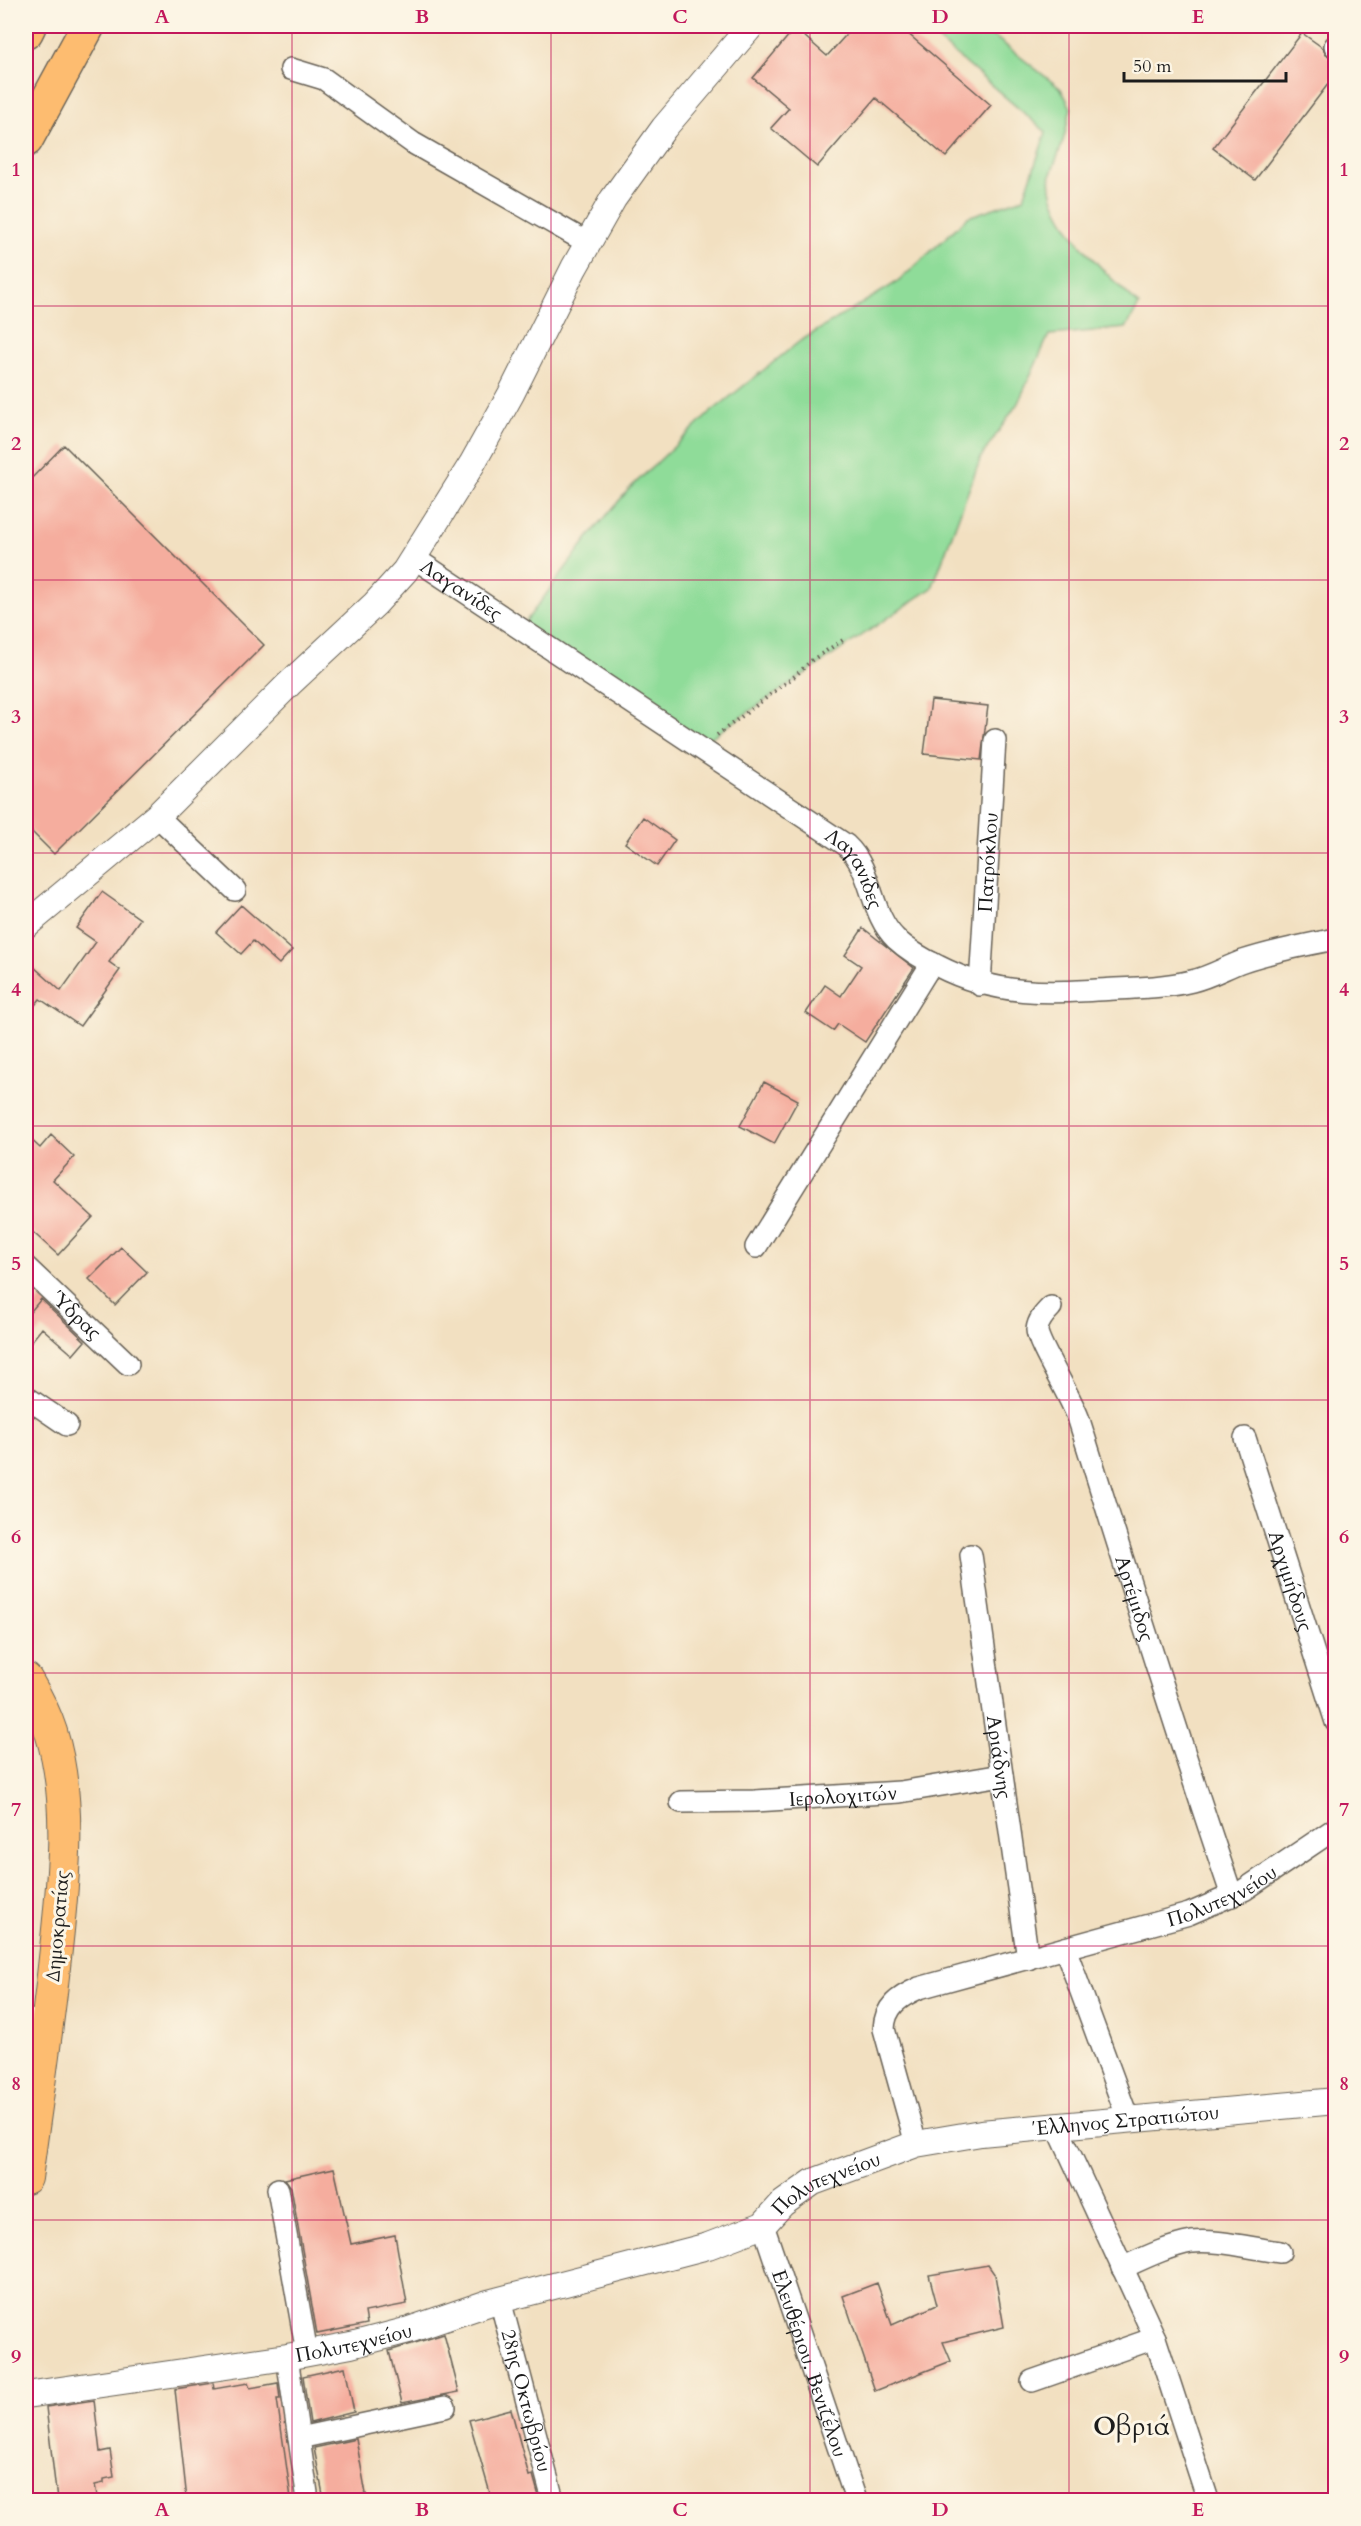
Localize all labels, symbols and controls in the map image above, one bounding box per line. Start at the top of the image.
text: A [154,3,170,30]
text: B [415,3,429,30]
text: C [672,3,688,30]
text: D [931,3,949,30]
text: E [1192,3,1204,30]
scale bar [1124,45,1286,83]
text: 50 m [1133,54,1172,79]
text: 1 [11,156,21,183]
text: 1 [1339,156,1349,183]
text: 2 [11,430,21,457]
text: 2 [1339,430,1349,457]
street label: Λαγανίδες [415,553,508,627]
text: 3 [11,703,21,730]
text: 3 [1339,703,1349,730]
street label: Πατρόκλου [971,811,1005,913]
street label: Λαγανίδες [820,822,889,913]
text: 4 [11,976,21,1003]
text: 4 [1339,976,1349,1003]
text: 5 [11,1250,21,1277]
text: 5 [1339,1250,1349,1277]
street label: Ύδρας [45,1285,108,1346]
text: 6 [11,1523,21,1550]
text: 6 [1339,1523,1349,1550]
street label: Αρχιμήδους [1261,1527,1319,1635]
street label: Αρτέμιδος [1108,1552,1161,1645]
street label: Αριάδνης [980,1714,1018,1801]
street label: Ιερολοχιτών [788,1779,898,1813]
text: 7 [11,1796,21,1823]
text: 7 [1339,1796,1349,1823]
street label: Πολυτεχνείου [1164,1859,1282,1933]
street label: Δημοκρατίας [39,1869,76,1983]
text: 8 [11,2070,21,2097]
text: 8 [1339,2070,1349,2097]
street label: Έλληνος Στρατιώτου [1031,2099,1220,2142]
street label: Πολυτεχνείου [765,2145,884,2221]
street label: Ελευθέριου. Βενιζέλου [765,2266,854,2461]
street label: Πολυτεχνείου [293,2317,415,2369]
street label: 28ης Οκτωβρίου [494,2326,558,2475]
text: 9 [11,2343,21,2370]
text: 9 [1339,2343,1349,2370]
district label: Οβριά [1093,2409,1171,2444]
text: A [154,2496,170,2523]
text: B [415,2496,429,2523]
text: C [672,2496,688,2523]
text: D [931,2496,949,2523]
text: E [1192,2496,1204,2523]

